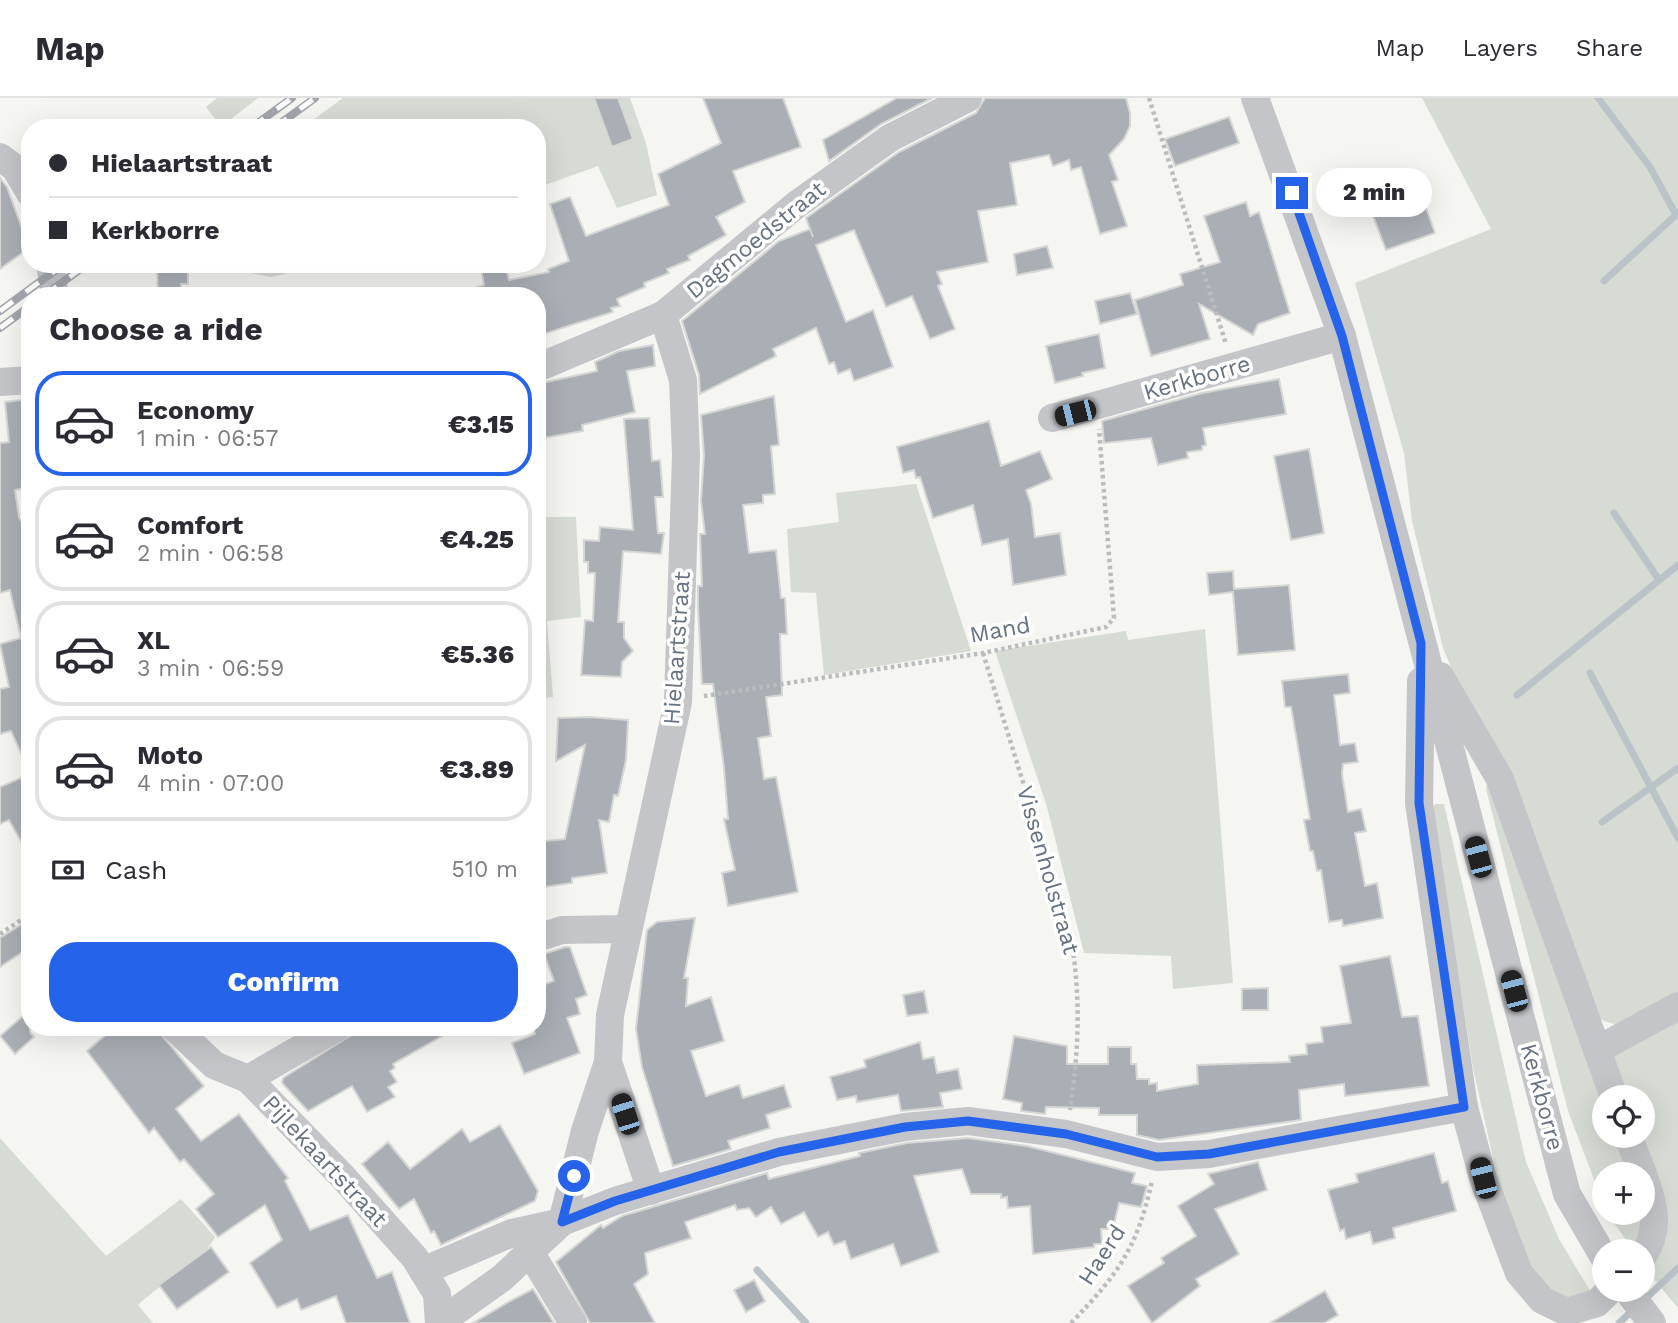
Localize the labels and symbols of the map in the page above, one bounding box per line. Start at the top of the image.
callout: 2 min [1316,168,1432,217]
street label: Dagmoedstraat [681,175,831,304]
route end [1276,177,1308,209]
street label: Kerkborre [1141,350,1253,406]
car [1053,398,1098,428]
street label: Hielaartstraat [658,570,696,726]
street label: Mand [968,611,1032,649]
street label: Vissenholstraat [1011,783,1085,958]
car [1463,834,1494,880]
car [1499,968,1530,1014]
street label: Kerkborre [1515,1041,1569,1153]
street label: Pijlekaartstraat [257,1090,393,1233]
car [609,1091,642,1137]
car [1468,1155,1499,1201]
route start [558,1160,590,1192]
street label: Haerd [1073,1220,1131,1290]

